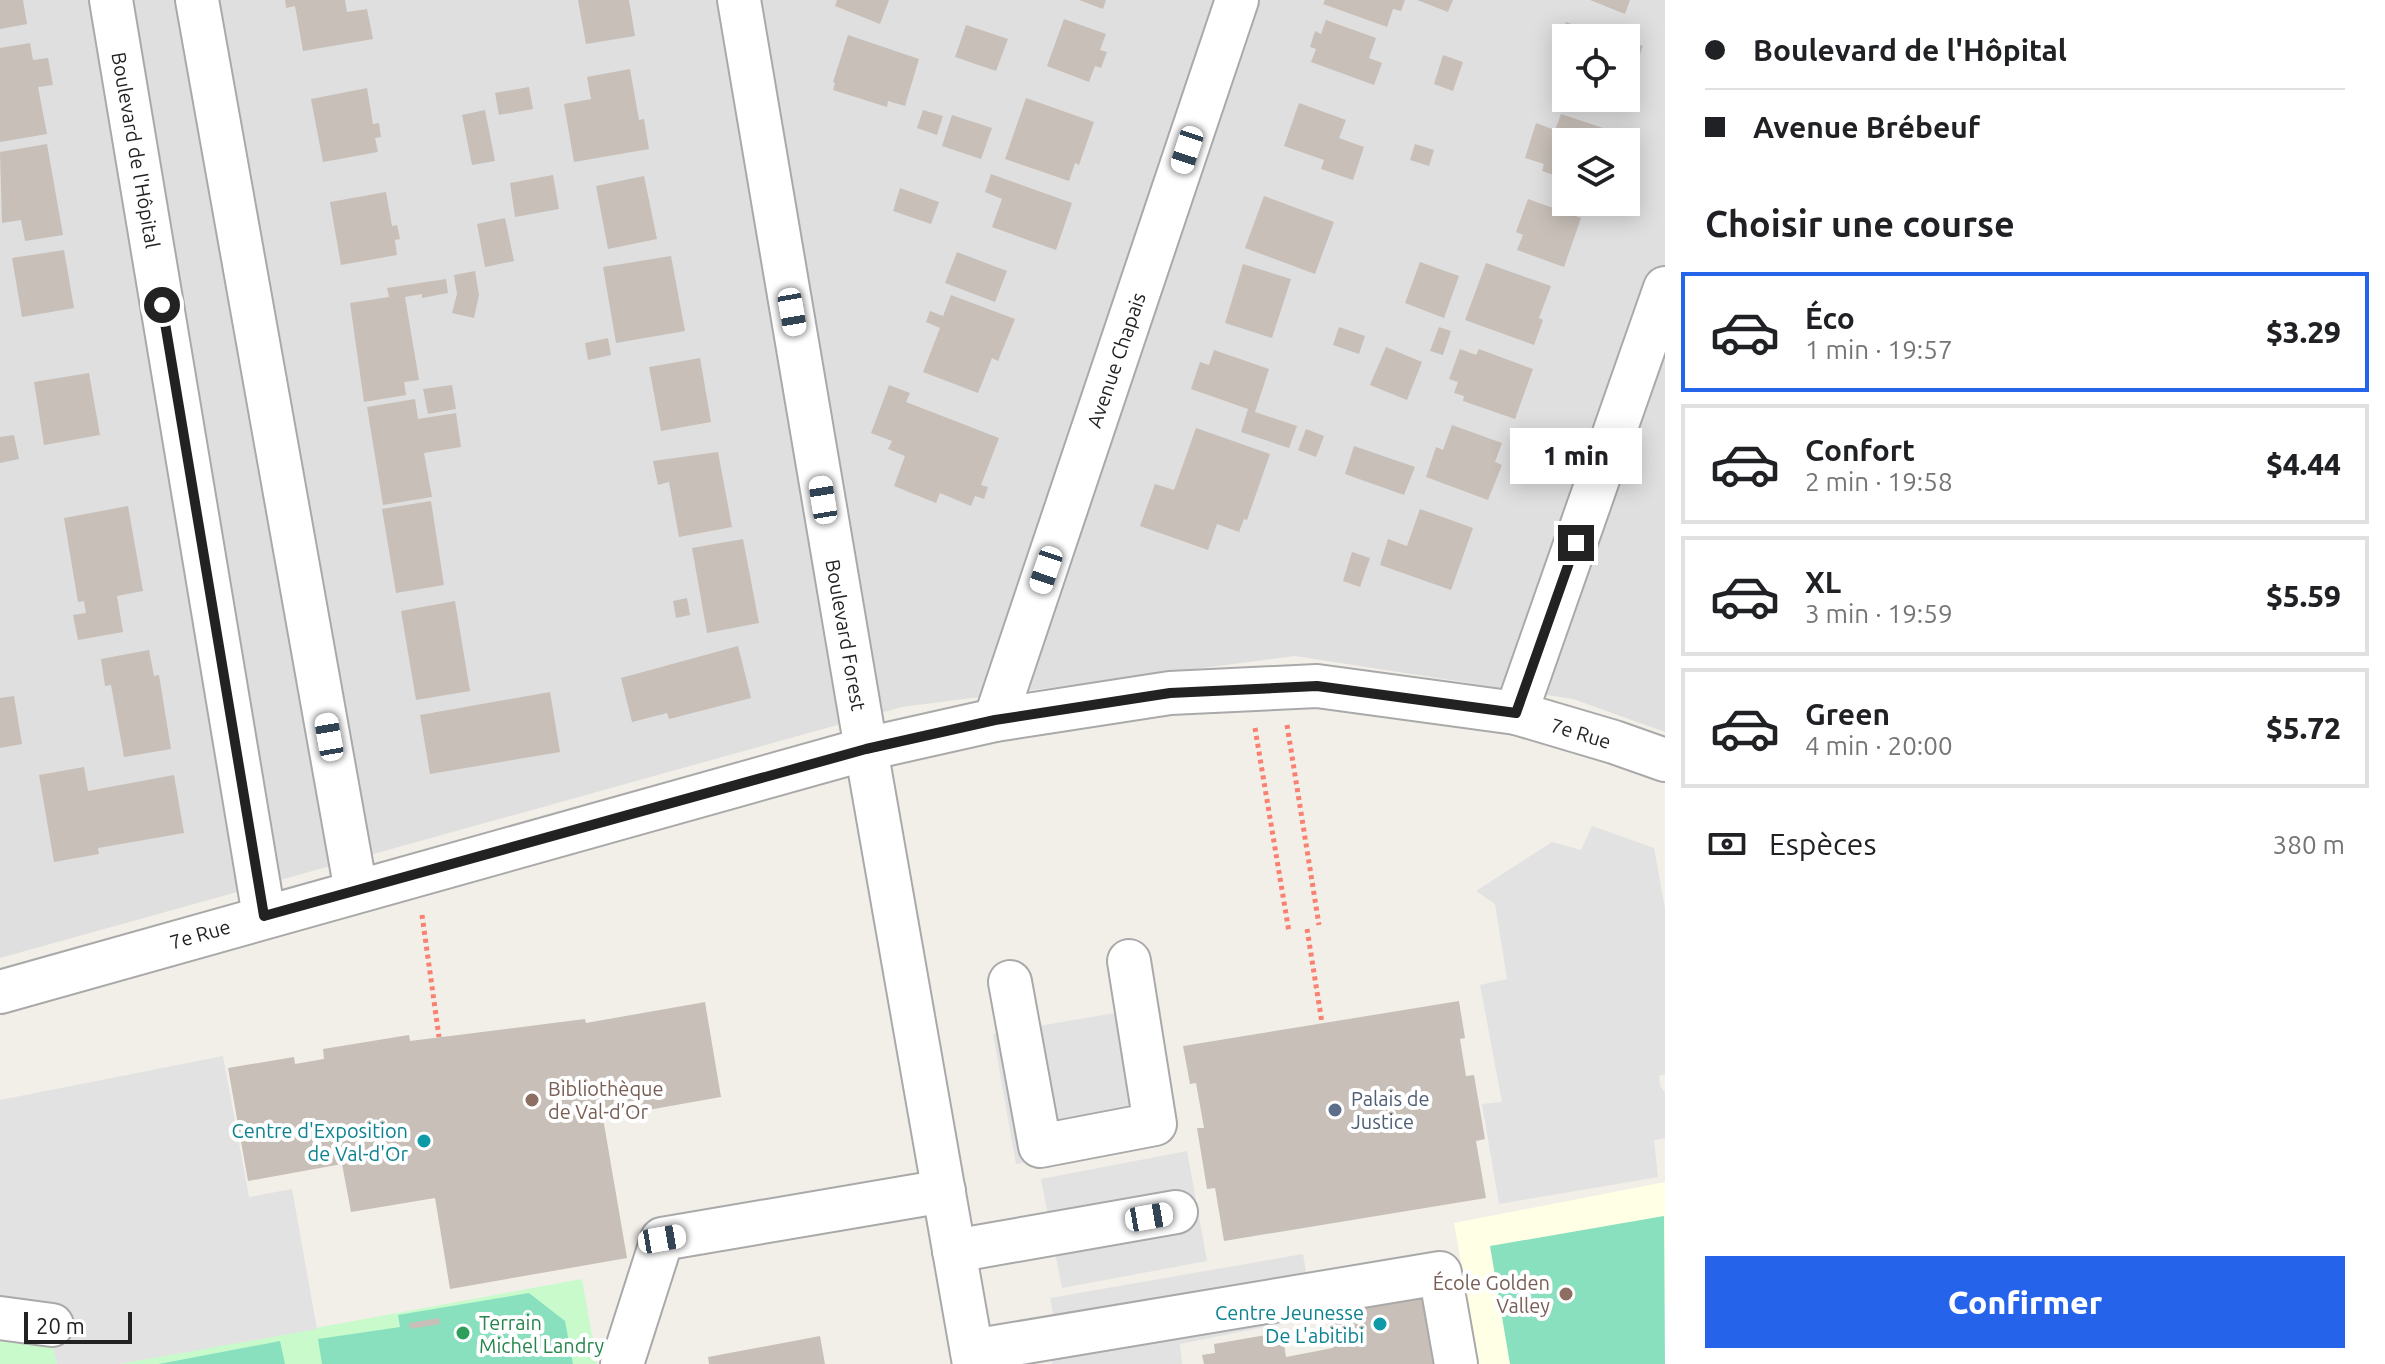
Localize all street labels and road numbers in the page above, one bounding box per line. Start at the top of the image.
street label: Boulevard de l'Hôpital [107,50,165,250]
street label: Avenue Chapais [1082,289,1150,431]
street label: Boulevard Forest [821,558,871,713]
street label: 7e Rue [1548,713,1614,753]
street label: 7e Rue [167,914,233,954]

